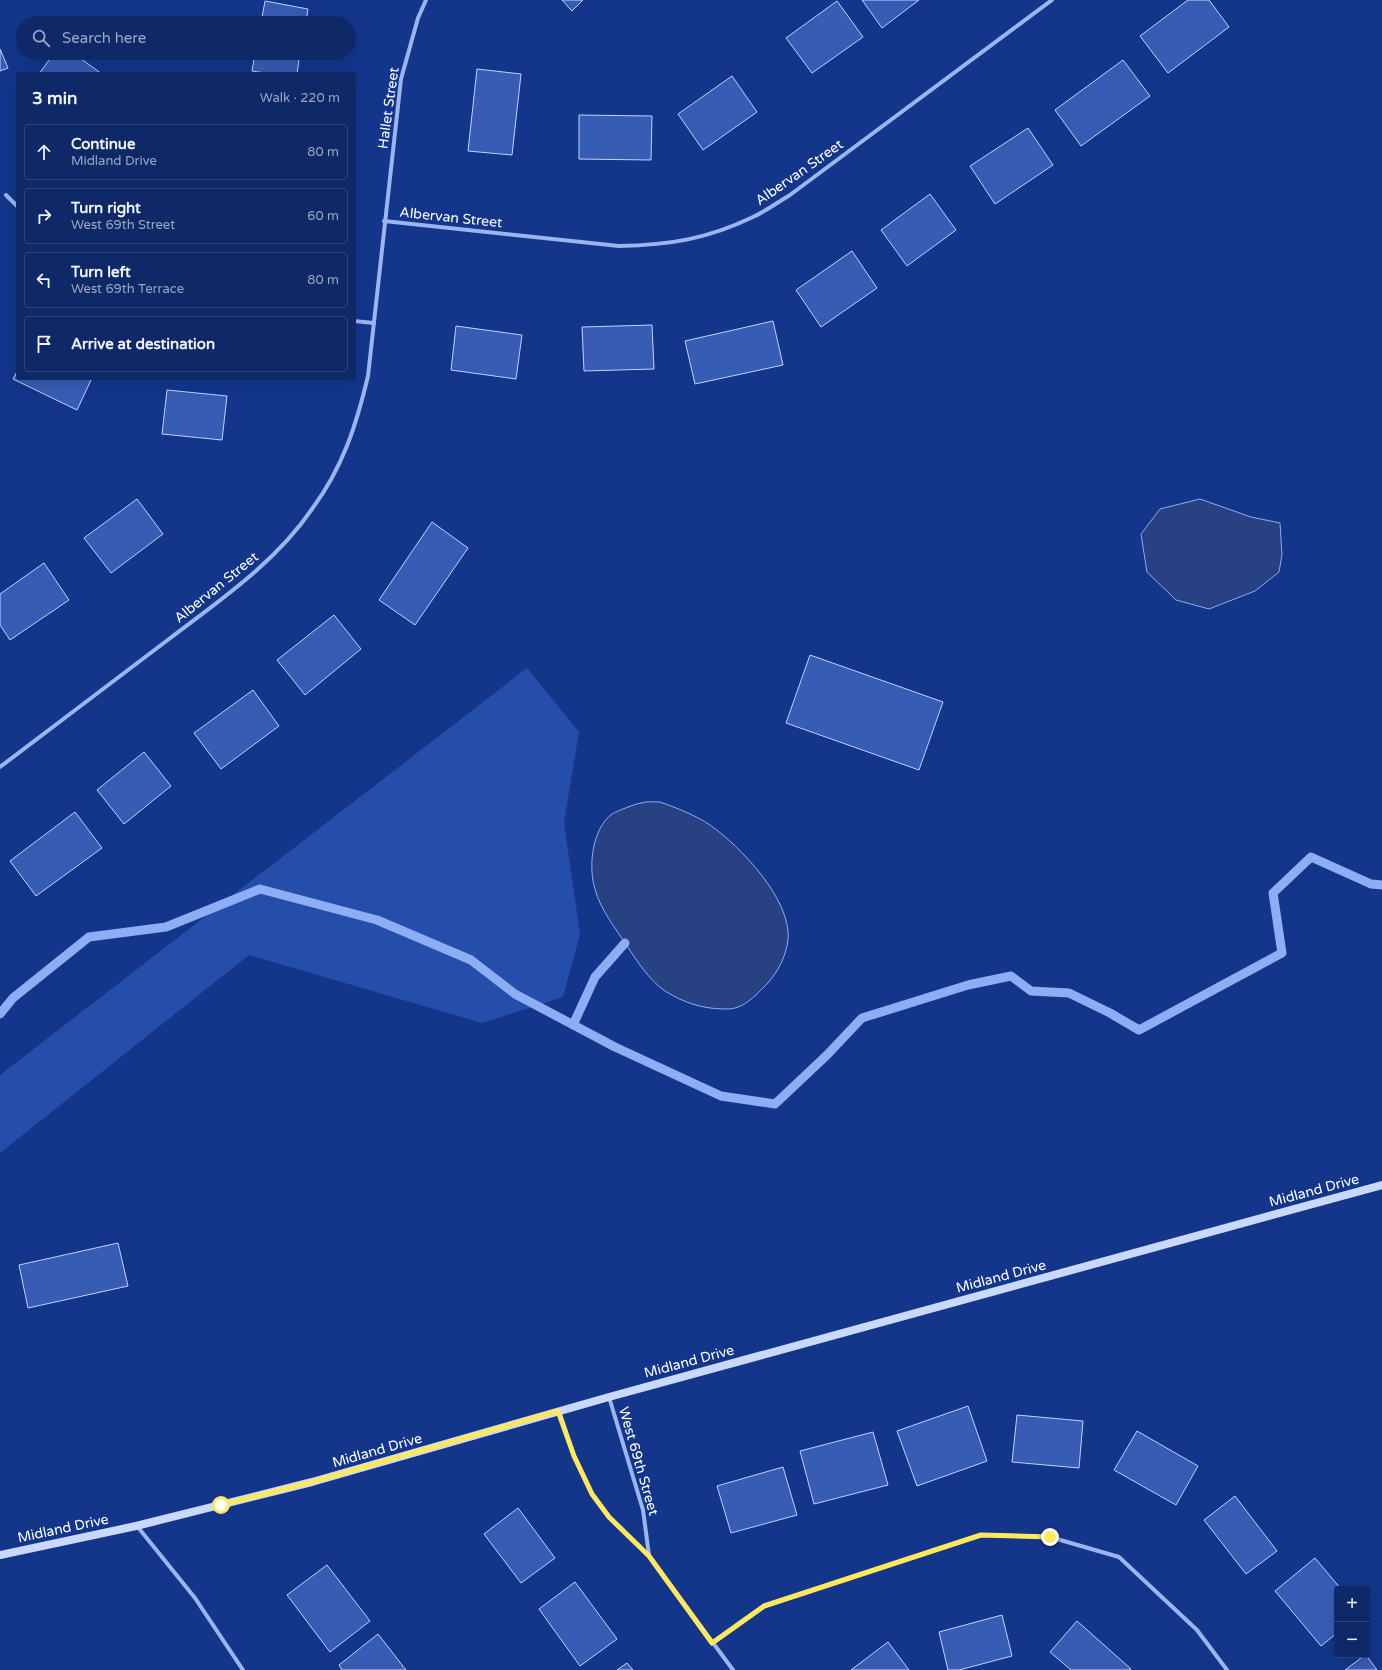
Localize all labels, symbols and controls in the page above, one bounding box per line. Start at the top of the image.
search box [16,16,356,60]
icon: search [30,27,52,49]
text: Search here [62,29,146,47]
street label: Hallet Street [374,65,403,150]
text: 3 min [32,88,77,109]
text: Walk · 220 m [260,90,340,106]
text: Continue [71,135,135,153]
street label: Albervan Street [752,135,847,209]
icon: ahead [33,141,55,163]
text: 80 m [307,144,339,160]
text: Midland Drive [71,153,157,169]
text: Turn right [71,199,141,217]
street label: Albervan Street [399,204,504,231]
icon: right [33,205,55,227]
text: 60 m [307,208,339,224]
text: West 69th Street [71,217,175,233]
text: Turn left [71,263,131,281]
icon: left [33,269,55,291]
text: 80 m [307,272,339,288]
text: West 69th Terrace [71,281,184,297]
icon: arrive [33,333,55,355]
text: Arrive at destination [71,335,215,353]
street label: Albervan Street [171,548,262,627]
street label: Midland Drive [1267,1170,1361,1211]
street label: Midland Drive [954,1256,1048,1297]
street label: Midland Drive [642,1341,736,1382]
street label: West 69th Street [615,1405,662,1518]
street label: Midland Drive [330,1430,424,1471]
route start [212,1496,230,1514]
street label: Midland Drive [16,1511,110,1546]
route end [1041,1528,1059,1546]
map controls [1334,1586,1370,1658]
button: + [1334,1586,1370,1622]
button: − [1334,1622,1370,1658]

